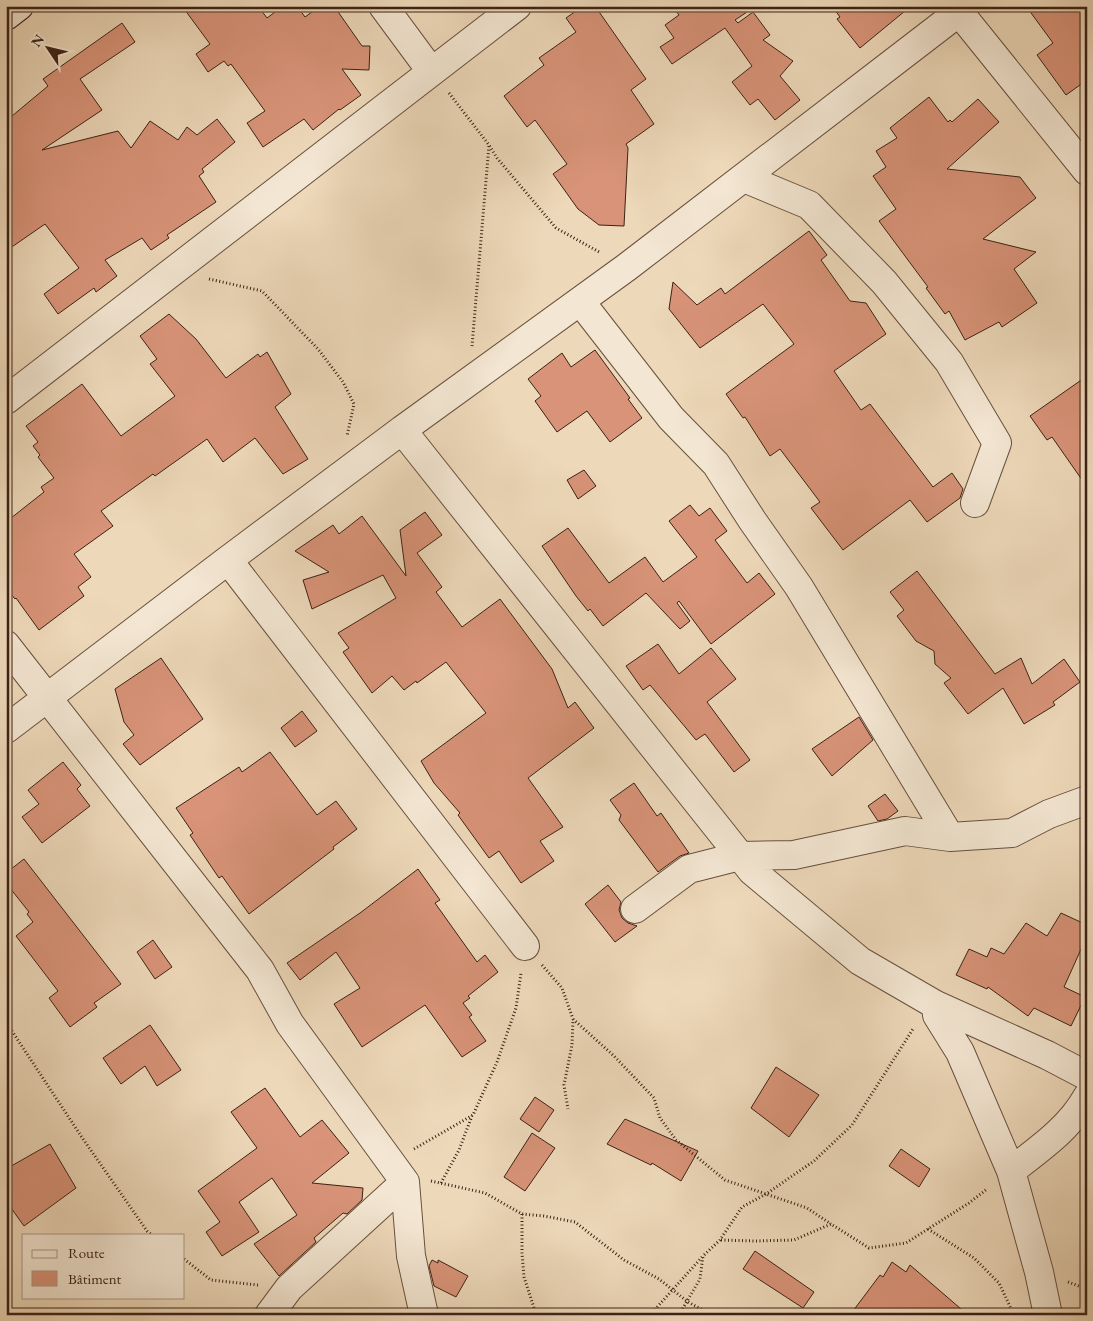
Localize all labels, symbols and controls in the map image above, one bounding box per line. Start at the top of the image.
north arrow [22,22,72,72]
text: N [27,30,48,50]
legend [22,1234,185,1298]
text: Route [68,1243,105,1262]
text: Bâtiment [68,1269,122,1288]

